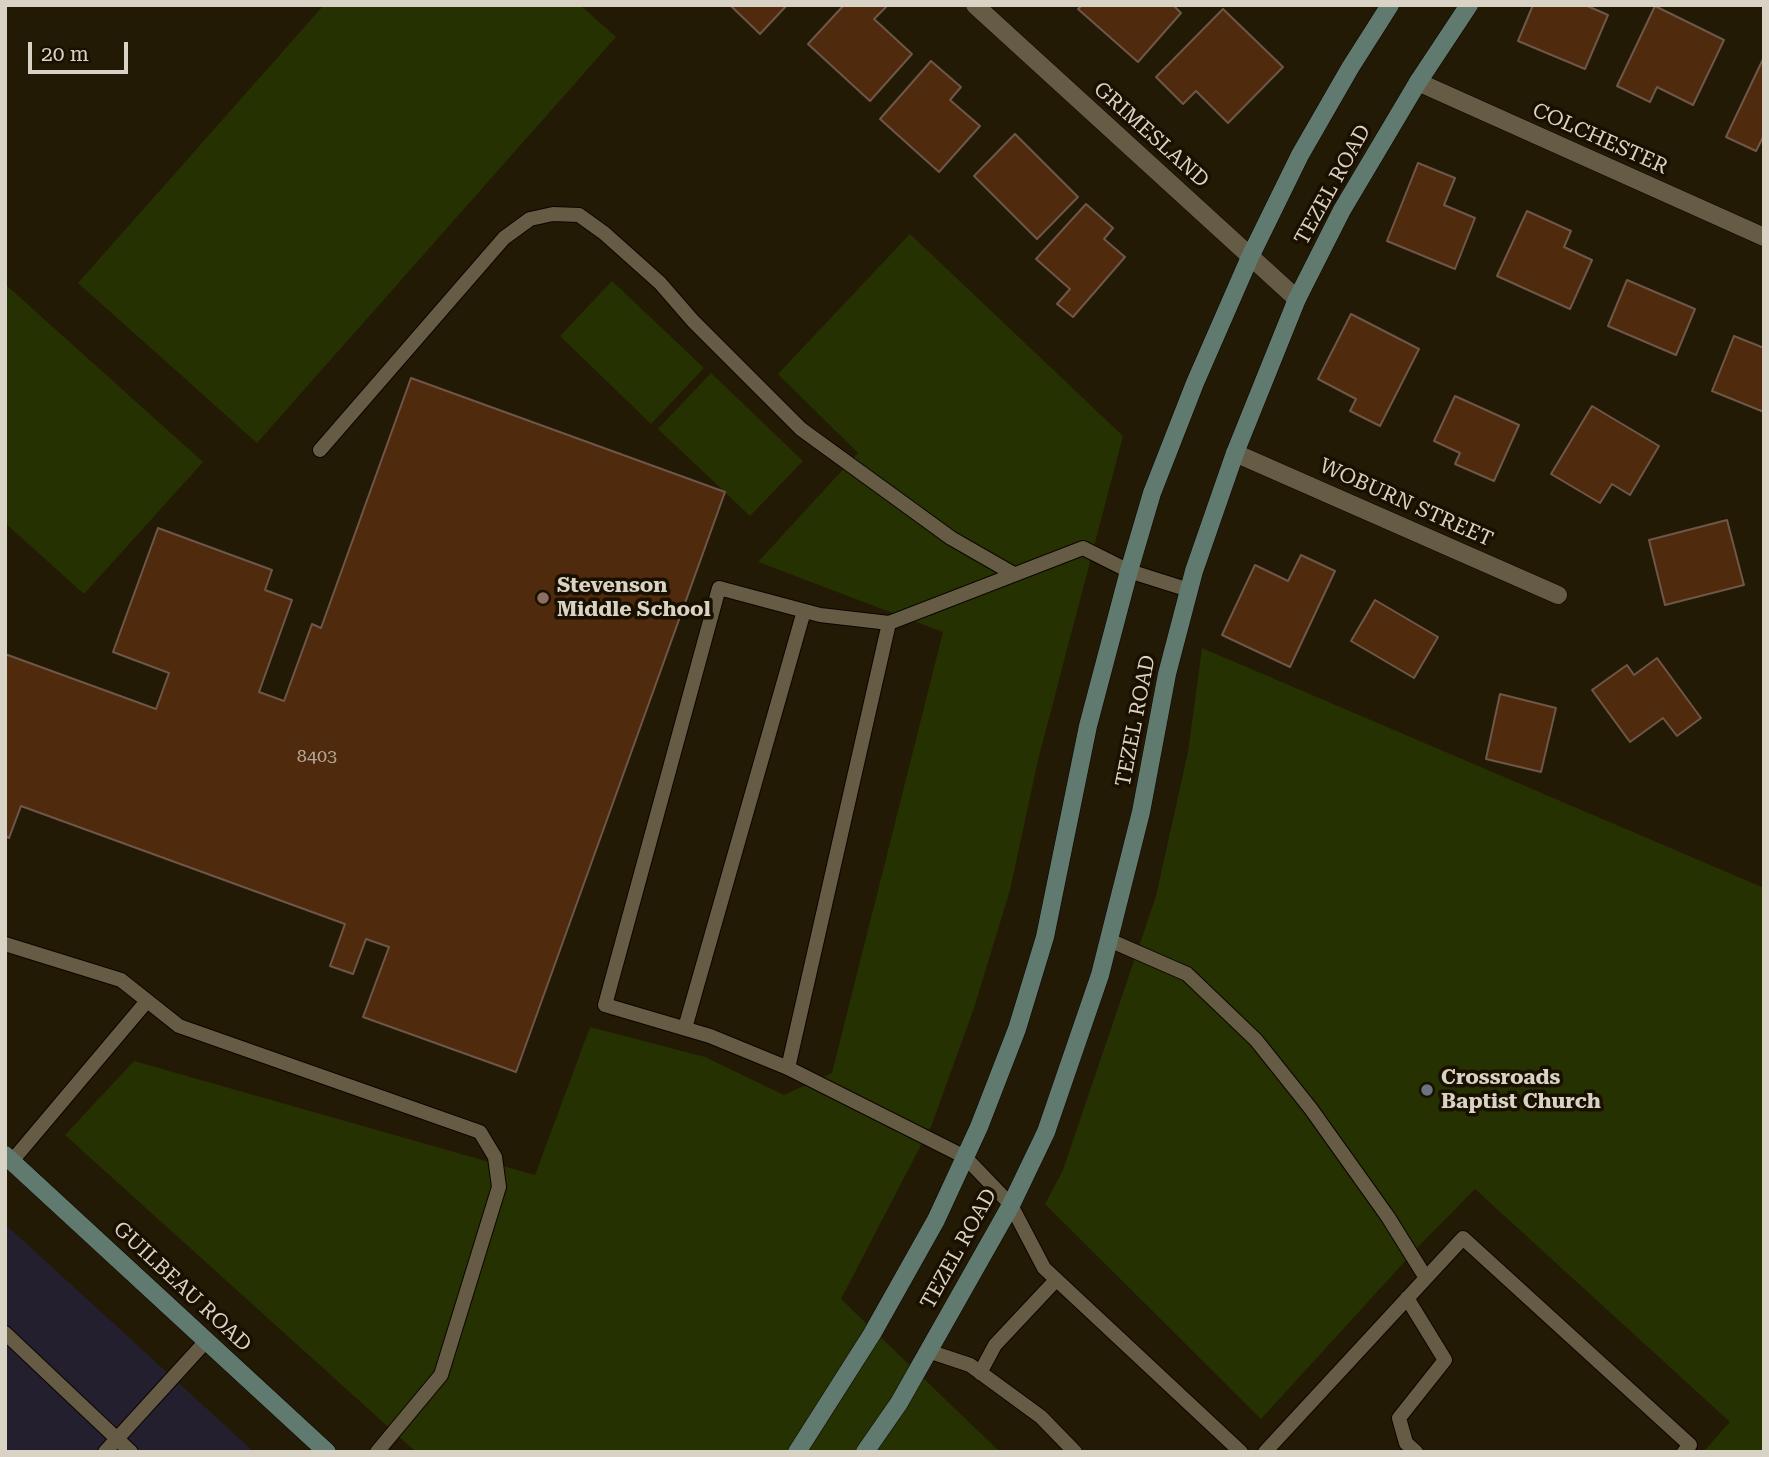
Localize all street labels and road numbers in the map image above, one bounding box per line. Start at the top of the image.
street label: GRIMESLAND [1088,77,1214,193]
street label: COLCHESTER [1528,98,1672,180]
street label: TEZEL ROAD [1290,120,1376,250]
street label: WOBURN STREET [1315,453,1497,553]
street label: TEZEL ROAD [1111,653,1161,789]
street label: TEZEL ROAD [916,1184,1002,1314]
street label: GUILBEAU ROAD [108,1217,256,1357]

